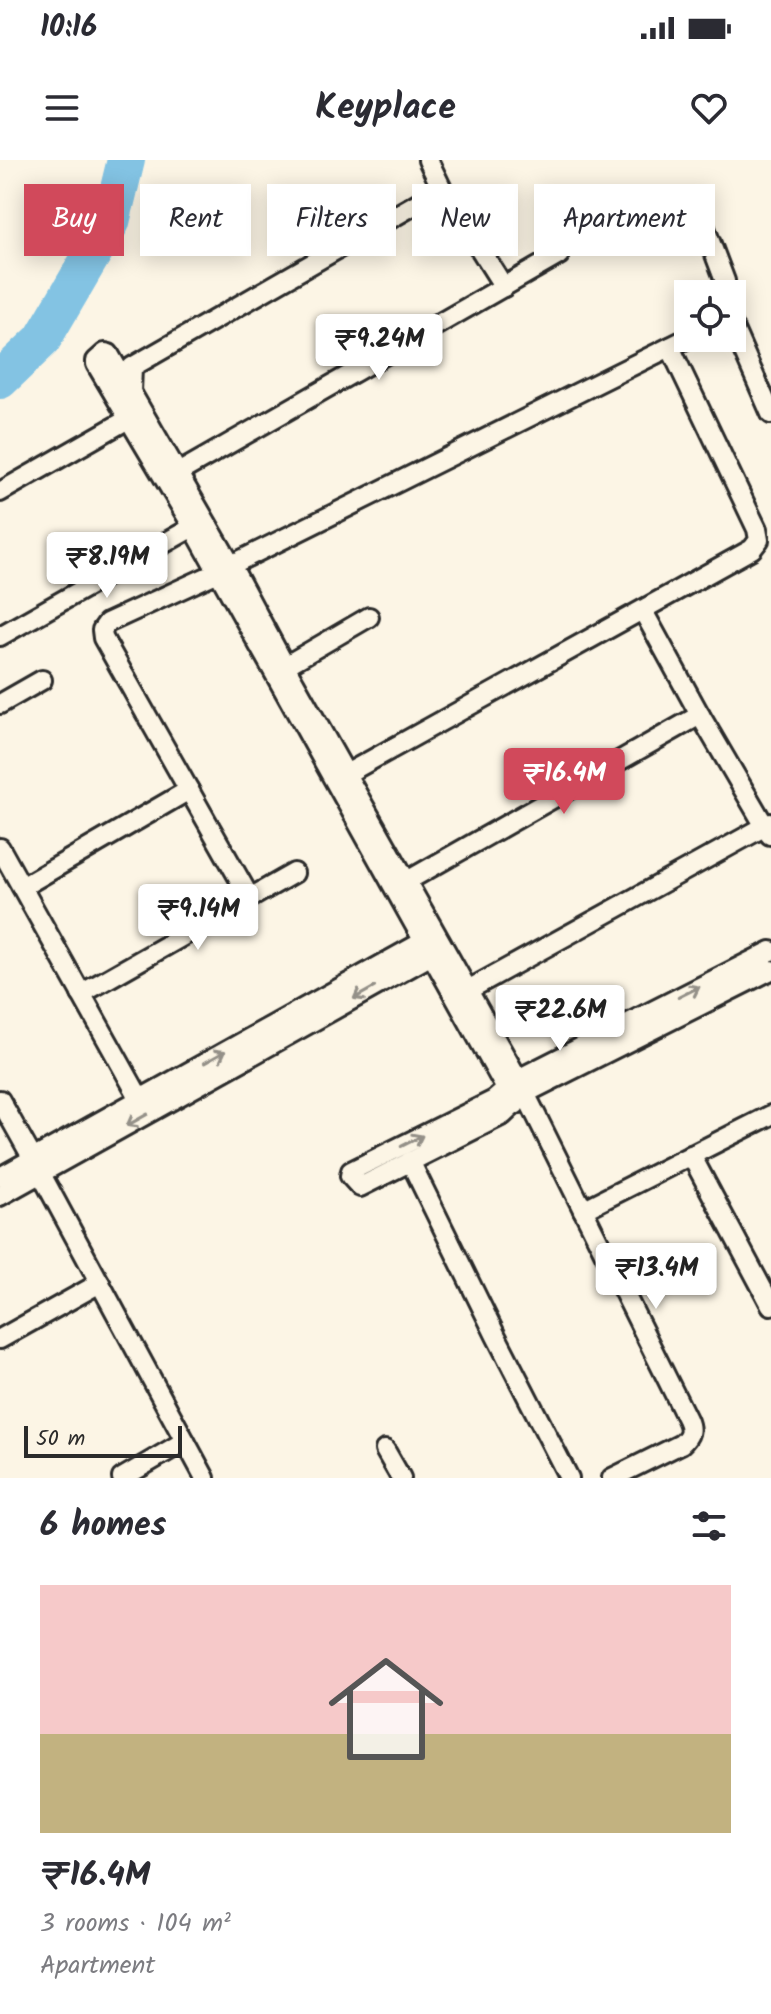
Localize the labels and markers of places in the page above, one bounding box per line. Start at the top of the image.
pin: ₹9.24M [314,314,444,382]
pin: ₹8.19M [42,532,172,600]
pin: ₹16.4M [499,748,629,816]
pin: ₹9.14M [133,884,263,952]
pin: ₹22.6M [495,985,625,1053]
pin: ₹13.4M [591,1243,721,1311]

